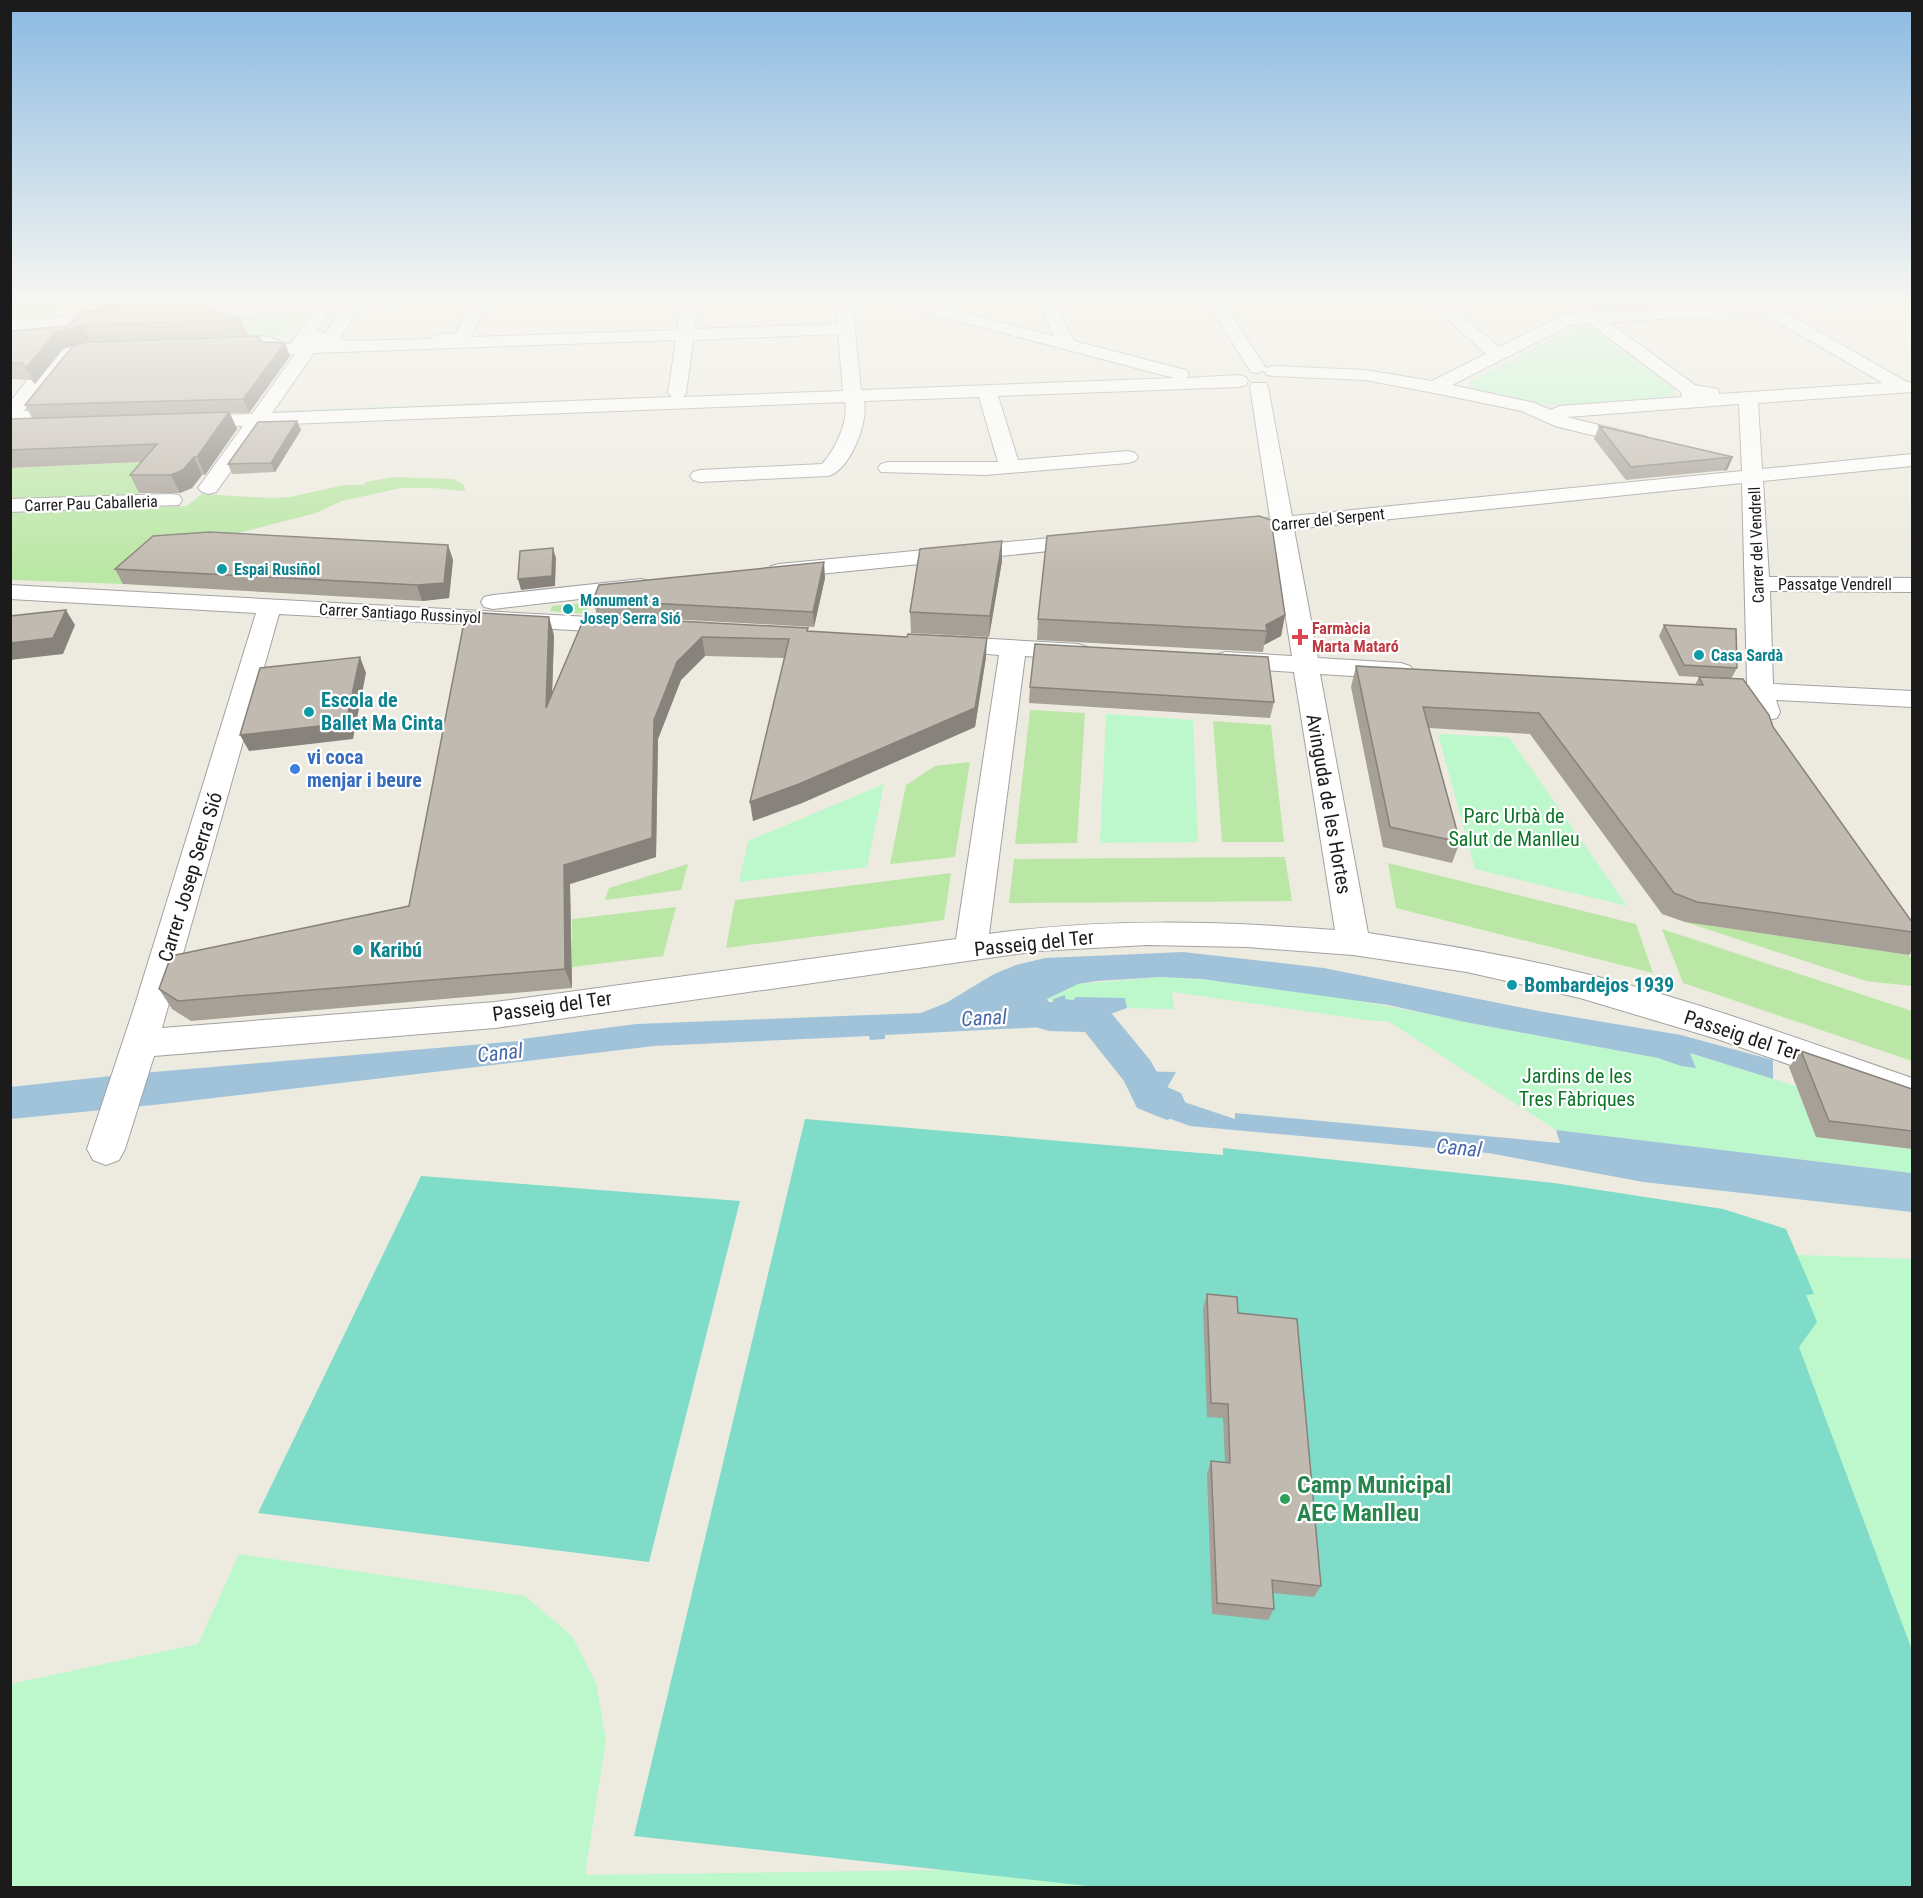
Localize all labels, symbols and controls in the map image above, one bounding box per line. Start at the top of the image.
street label: Carrer del Vendrell [1745,486,1768,604]
street label: Carrer Pau Caballeria [24,492,158,515]
street label: Carrer del Serpent [1271,504,1386,535]
place label: Espai Rusiñol [234,560,320,579]
marker: Espai Rusiñol [215,562,229,576]
street label: Passatge Vendrell [1778,575,1892,594]
place label: Monument a Josep Serra Sió [580,591,681,628]
street label: Carrer Santiago Russinyol [318,600,481,627]
marker: Monument a Josep Serra Sió [561,602,575,616]
place label: Farmàcia Marta Mataró [1312,619,1399,656]
marker: Farmàcia Marta Mataró [1293,630,1307,644]
place label: Casa Sardà [1711,646,1783,665]
marker: Casa Sardà [1692,648,1706,662]
place label: Escola de Ballet Ma Cinta [321,688,443,735]
marker: Escola de Ballet Ma Cinta [302,705,316,719]
street label: Avinguda de les Hortes [1301,712,1357,896]
place label: vi coca menjar i beure [307,745,422,792]
marker: vi coca menjar i beure [288,762,302,776]
street label: Carrer Josep Serra Sió [153,789,227,965]
park label: Parc Urbà de Salut de Manlleu [1448,804,1580,851]
street label: Passeig del Ter [973,925,1095,961]
place label: Karibú [370,938,422,962]
marker: Karibú [351,943,365,957]
place label: Bombardejos 1939 [1524,973,1674,997]
marker: Bombardejos 1939 [1505,978,1519,992]
street label: Passeig del Ter [491,986,613,1026]
water label: Canal [961,1005,1008,1031]
street label: Passeig del Ter [1681,1005,1803,1065]
water label: Canal [476,1039,524,1067]
park label: Jardins de les Tres Fàbriques [1519,1064,1635,1111]
water label: Canal [1435,1134,1483,1162]
place label: Camp Municipal AEC Manlleu [1297,1471,1451,1527]
marker: Camp Municipal AEC Manlleu [1278,1492,1292,1506]

